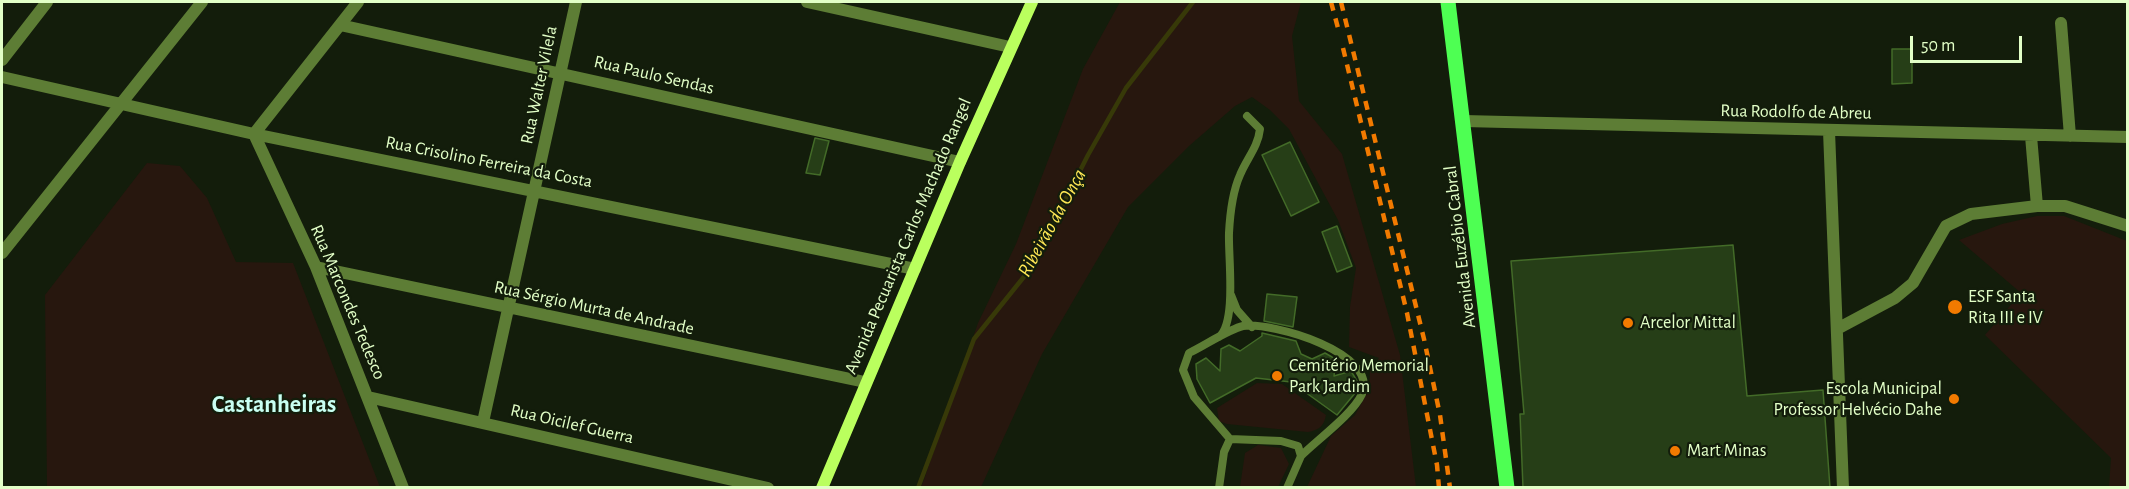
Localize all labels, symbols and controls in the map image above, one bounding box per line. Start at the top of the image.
street label: Rua Walter Vilela [516,24,562,146]
scale bar [1913,24,2026,62]
text: 50 m [1921,37,1955,55]
street label: Rua Paulo Sendas [592,51,716,99]
street label: Avenida Pecuarista Carlos Machado Rangel [840,95,976,377]
street label: Rua Rodolfo de Abreu [1720,100,1872,124]
street label: Rua Crisolino Ferreira da Costa [384,131,594,193]
water label: Ribeirão da Onça [1012,165,1092,281]
street label: Avenida Euzébio Cabral [1439,165,1481,329]
street label: Rua Marcondes Tedesco [306,221,390,383]
street label: Rua Sérgio Murta de Andrade [492,276,696,340]
place label: ESF Santa Rita III e IV [1968,286,2043,328]
marker: ESF Santa Rita III e IV [1946,298,1964,316]
place label: Arcelor Mittal [1640,312,1736,334]
marker: Arcelor Mittal [1621,316,1635,330]
place label: Cemitério Memorial Park Jardim [1289,355,1429,398]
marker: Cemitério Memorial Park Jardim [1270,369,1284,383]
place label: Escola Municipal Professor Helvécio Dahe [1773,378,1942,420]
district label: Castanheiras [212,391,336,419]
marker: Escola Municipal Professor Helvécio Dahe [1947,392,1961,406]
street label: Rua Oicilef Guerra [508,399,636,449]
place label: Mart Minas [1687,440,1767,462]
marker: Mart Minas [1668,444,1682,458]

